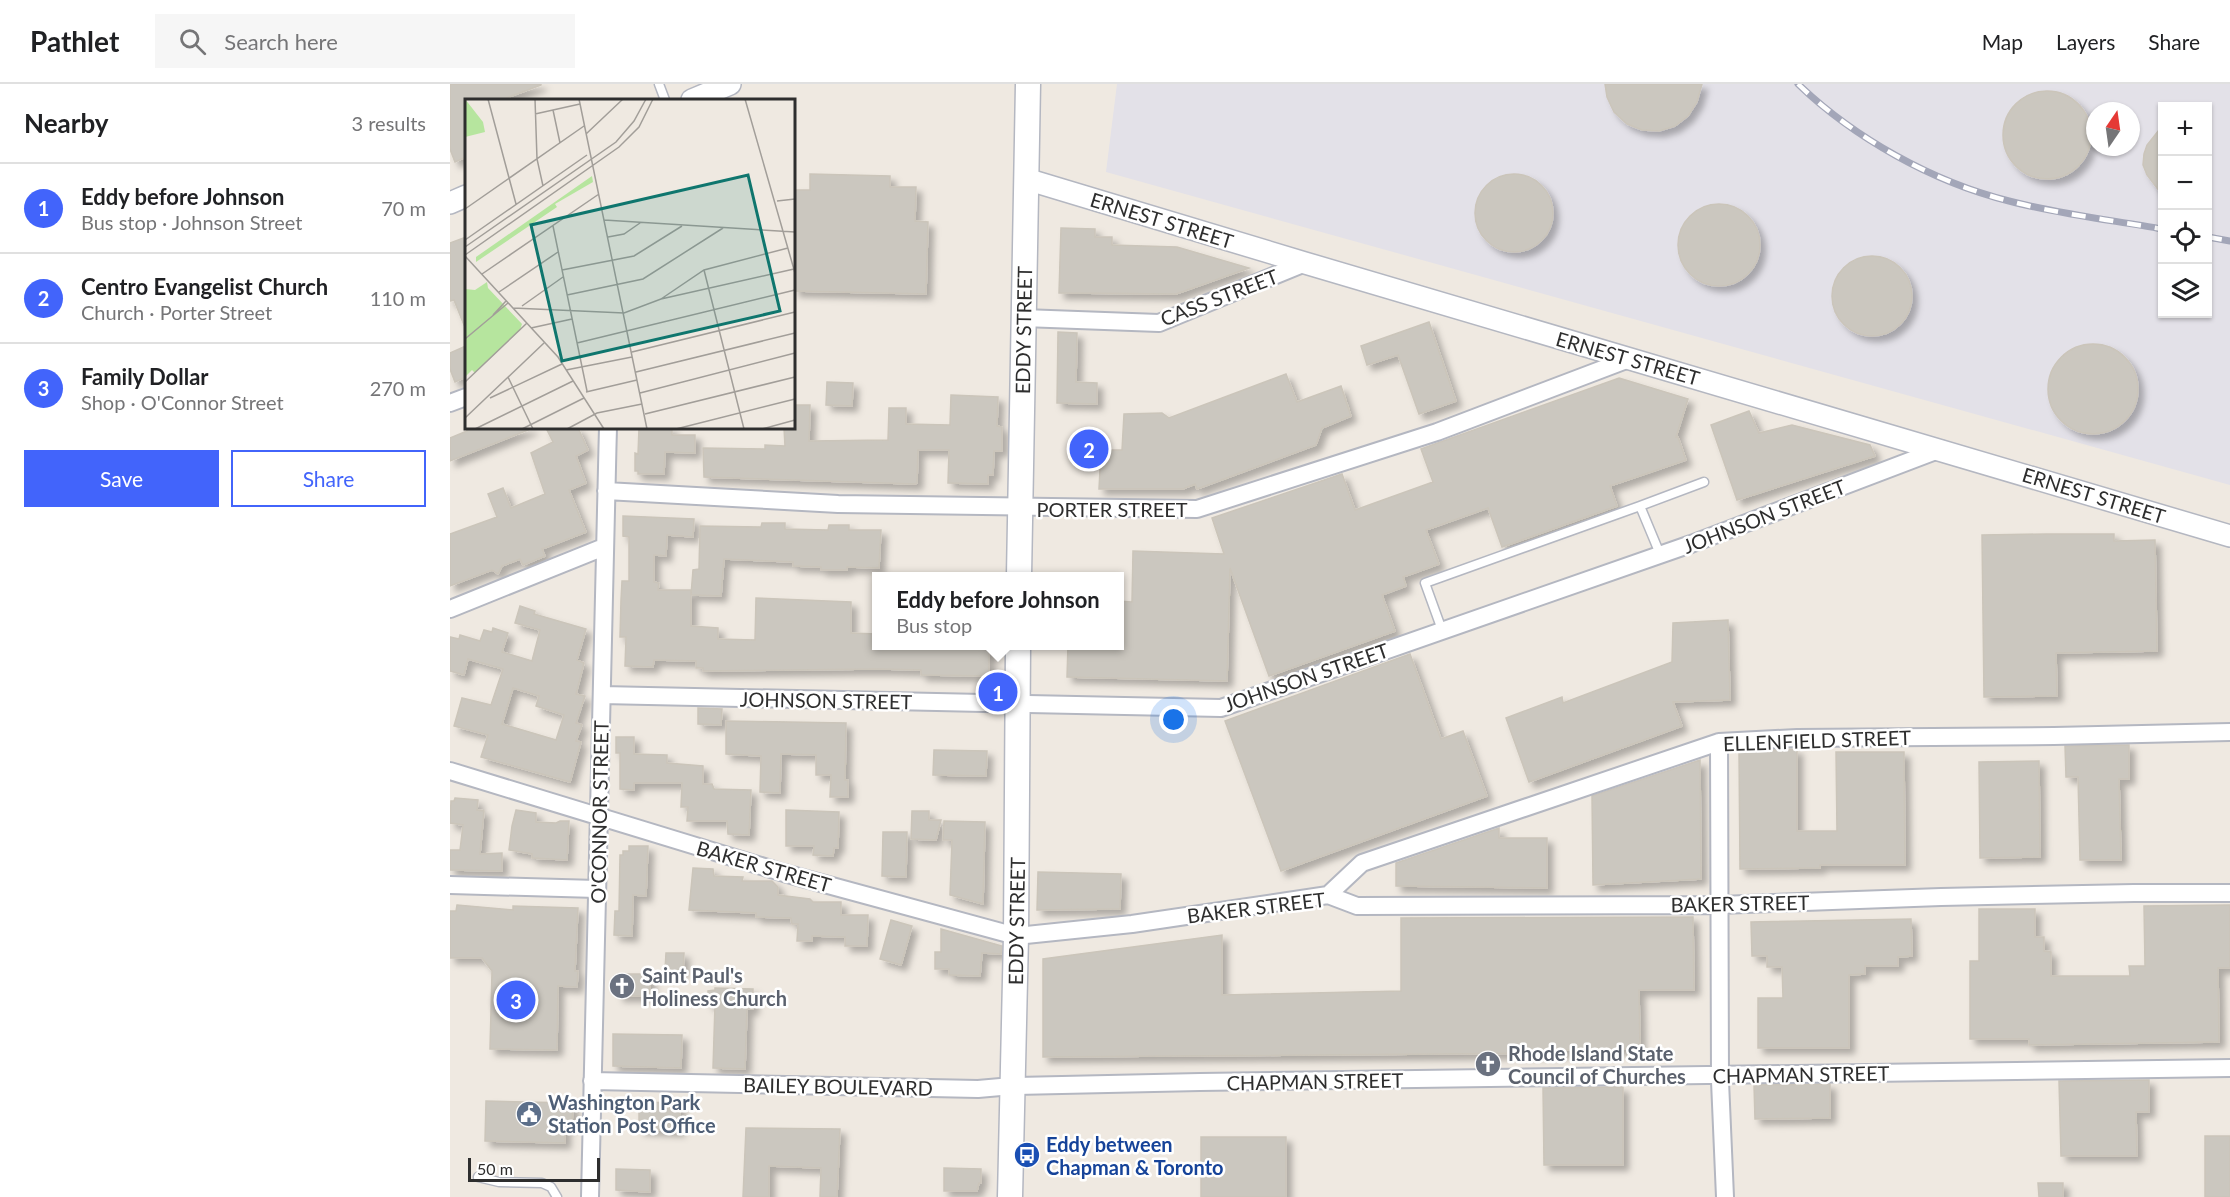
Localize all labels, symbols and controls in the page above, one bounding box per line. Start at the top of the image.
search box [155,14,575,68]
text: Pathlet [30,24,119,58]
icon: search [176,25,209,58]
text: Search here [224,28,338,55]
text: Map [1982,29,2023,54]
text: Layers [2056,29,2115,54]
text: Share [2148,29,2200,54]
inset map [465,99,795,429]
north arrow [2086,102,2140,156]
map controls [2158,102,2212,318]
button: + [2158,102,2212,156]
text: Nearby [24,107,109,139]
text: 3 results [351,111,426,135]
button: − [2158,156,2212,210]
text: Eddy before Johnson [81,183,285,210]
street label: ERNEST STREET [1088,187,1237,253]
text: 1 [38,196,49,220]
text: 70 m [381,196,426,220]
text: Bus stop · Johnson Street [81,210,303,234]
button: locate [2158,210,2212,264]
street label: CASS STREET [1157,264,1281,330]
button: layers [2158,264,2212,318]
street label: EDDY STREET [1010,266,1036,394]
text: Centro Evangelist Church [81,273,328,300]
text: 2 [38,286,49,310]
text: 110 m [370,286,426,310]
text: Church · Porter Street [81,300,272,324]
street label: ERNEST STREET [1553,326,1703,390]
text: Family Dollar [81,363,209,390]
text: 3 [38,376,49,400]
text: 270 m [370,376,426,400]
text: Shop · O'Connor Street [81,390,284,414]
pin: 2 [1070,426,1108,472]
button: Save [24,450,219,507]
button: Share [231,450,426,507]
street label: ERNEST STREET [2020,462,2169,528]
street label: JOHNSON STREET [1679,474,1849,558]
street label: PORTER STREET [1036,497,1188,521]
popup [872,572,1124,650]
text: Eddy before Johnson [896,586,1100,613]
text: Bus stop [896,613,972,637]
street label: JOHNSON STREET [1221,638,1392,716]
pin: 1 [978,670,1018,714]
street label: JOHNSON STREET [740,686,913,714]
your location [1159,705,1188,734]
street label: O'CONNOR STREET [585,720,613,904]
street label: ELLENFIELD STREET [1723,725,1912,755]
street label: BAKER STREET [694,835,834,897]
street label: EDDY STREET [1003,857,1029,985]
street label: BAKER STREET [1186,887,1327,927]
street label: BAKER STREET [1670,890,1810,916]
place label: Saint Paul's Holiness Church [642,963,787,1010]
church icon: Saint Paul's Holiness Church [607,971,637,1001]
pin: 3 [496,978,536,1022]
place label: Rhode Island State Council of Churches [1508,1041,1686,1088]
church icon: Rhode Island State Council of Churches [1473,1049,1503,1079]
street label: CHAPMAN STREET [1712,1060,1890,1088]
street label: CHAPMAN STREET [1226,1067,1404,1095]
street label: BAILEY BOULEVARD [743,1072,933,1100]
place label: Washington Park Station Post Office [548,1090,716,1137]
public building icon: Washington Park Station Post Office [514,1099,544,1129]
place label: Eddy between Chapman & Toronto [1046,1132,1224,1179]
bus stop icon: Eddy between Chapman & Toronto [1012,1140,1042,1170]
scale bar [468,1155,600,1182]
text: 50 m [477,1159,513,1178]

